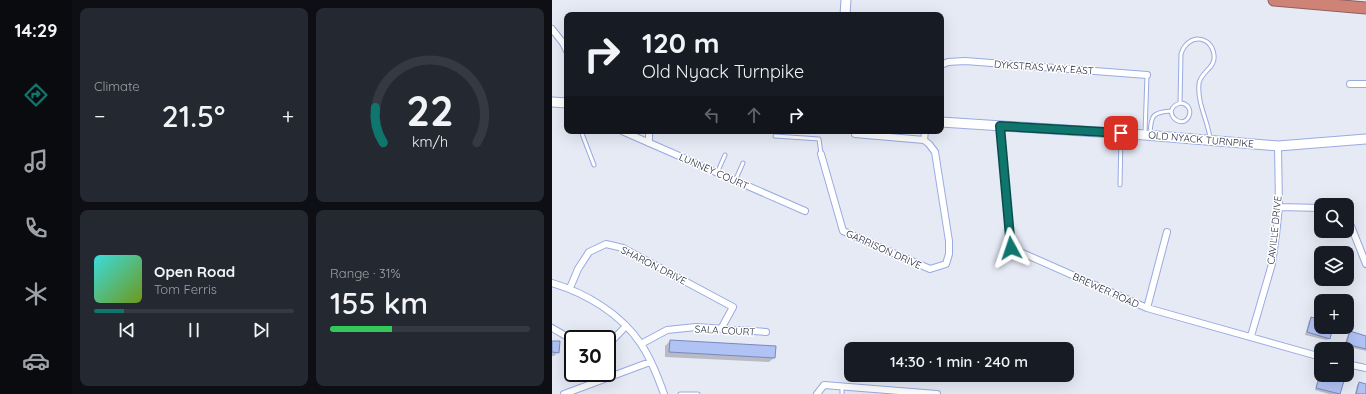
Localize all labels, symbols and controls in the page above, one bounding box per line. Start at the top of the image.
text: 14:29 [15,19,57,42]
text: 120 m [642,25,720,60]
icon: right [576,28,628,80]
street label: DYKSTRAS WAY EAST [994,58,1094,77]
text: Old Nyack Turnpike [642,60,804,83]
text: Climate [94,78,140,94]
icon: directions [22,81,50,109]
text: 22 [406,84,454,136]
text: 21.5° [162,97,225,135]
text: − [94,102,105,130]
text: + [282,102,294,130]
icon: left [701,104,723,126]
icon: ahead [743,104,765,126]
icon: right [785,104,807,126]
pin [1104,116,1138,150]
icon: arrive [1110,122,1132,144]
street label: OLD NYACK TURNPIKE [1148,128,1255,151]
text: km/h [412,133,448,151]
icon: music [22,147,50,175]
street label: LUNNEY COURT [677,150,751,193]
street label: CAVILLE DRIVE [1264,195,1285,265]
map controls [1314,198,1354,382]
button: search [1314,198,1354,238]
icon: phone [22,214,50,242]
street label: GARRISON DRIVE [844,227,924,272]
position arrow [990,227,1032,269]
street label: SHARON DRIVE [619,243,689,288]
button: layers [1314,246,1354,286]
text: Open Road [154,262,235,281]
text: Range · 31% [330,265,401,281]
street label: BREWER ROAD [1070,270,1141,311]
icon: climate [22,280,50,308]
text: Tom Ferris [154,281,217,297]
text: 155 km [330,284,428,322]
button: + [1314,294,1354,334]
icon: previous [116,319,138,341]
icon: pause [183,319,205,341]
icon: next [250,319,272,341]
street label: SALA COURT [694,322,756,339]
speed limit sign: 30 [564,330,616,382]
button: − [1314,342,1354,382]
icon: car [22,347,50,375]
text: 14:30 · 1 min · 240 m [890,352,1028,371]

